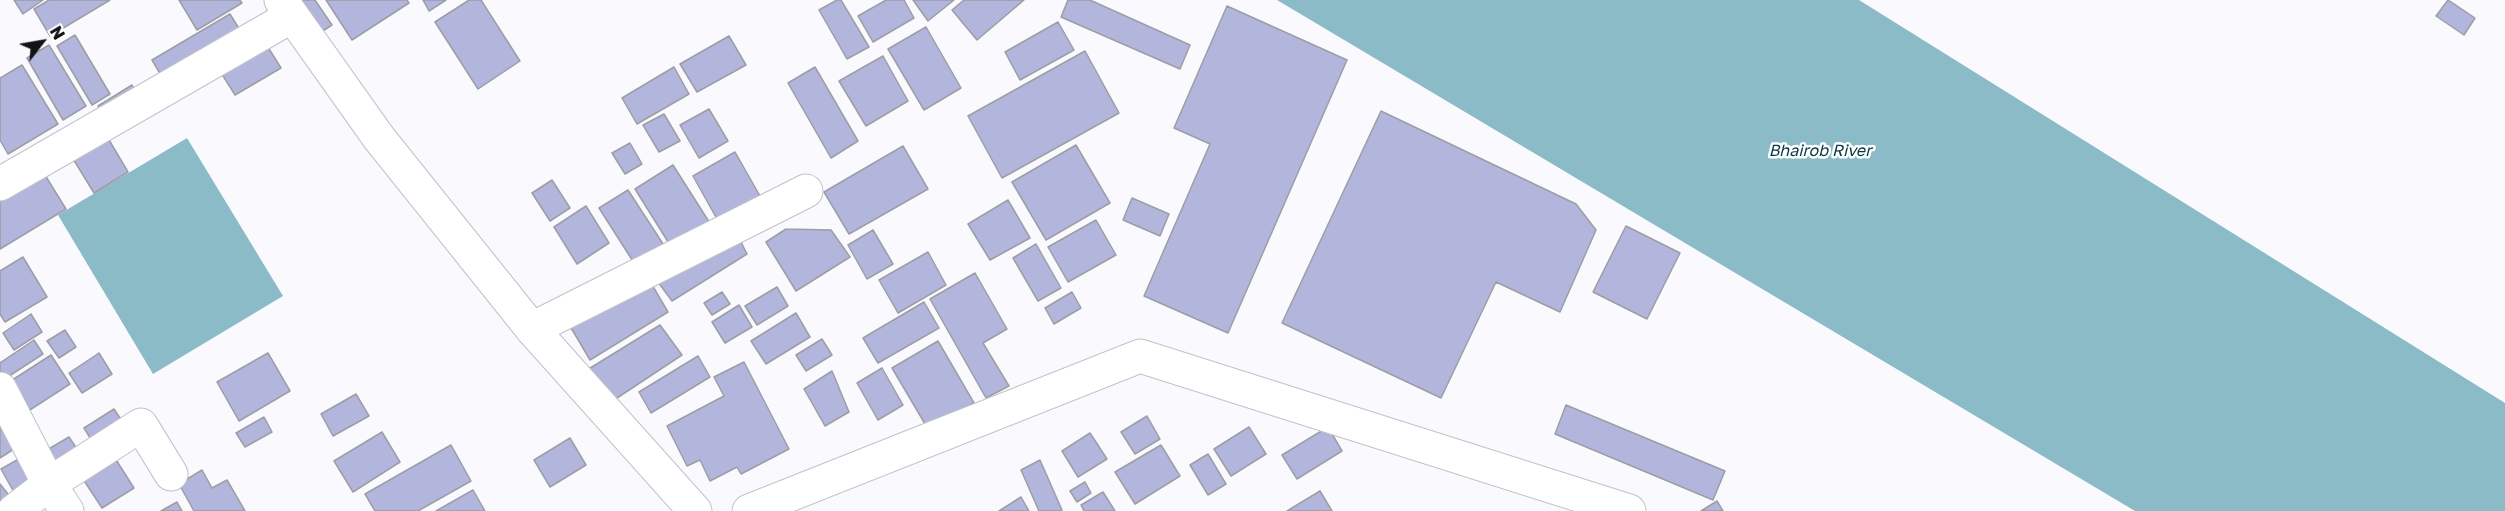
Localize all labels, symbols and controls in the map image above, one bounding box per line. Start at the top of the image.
north arrow [12,12,72,72]
text: N [46,22,69,43]
water label: Bhairob River [1769,141,1871,161]

